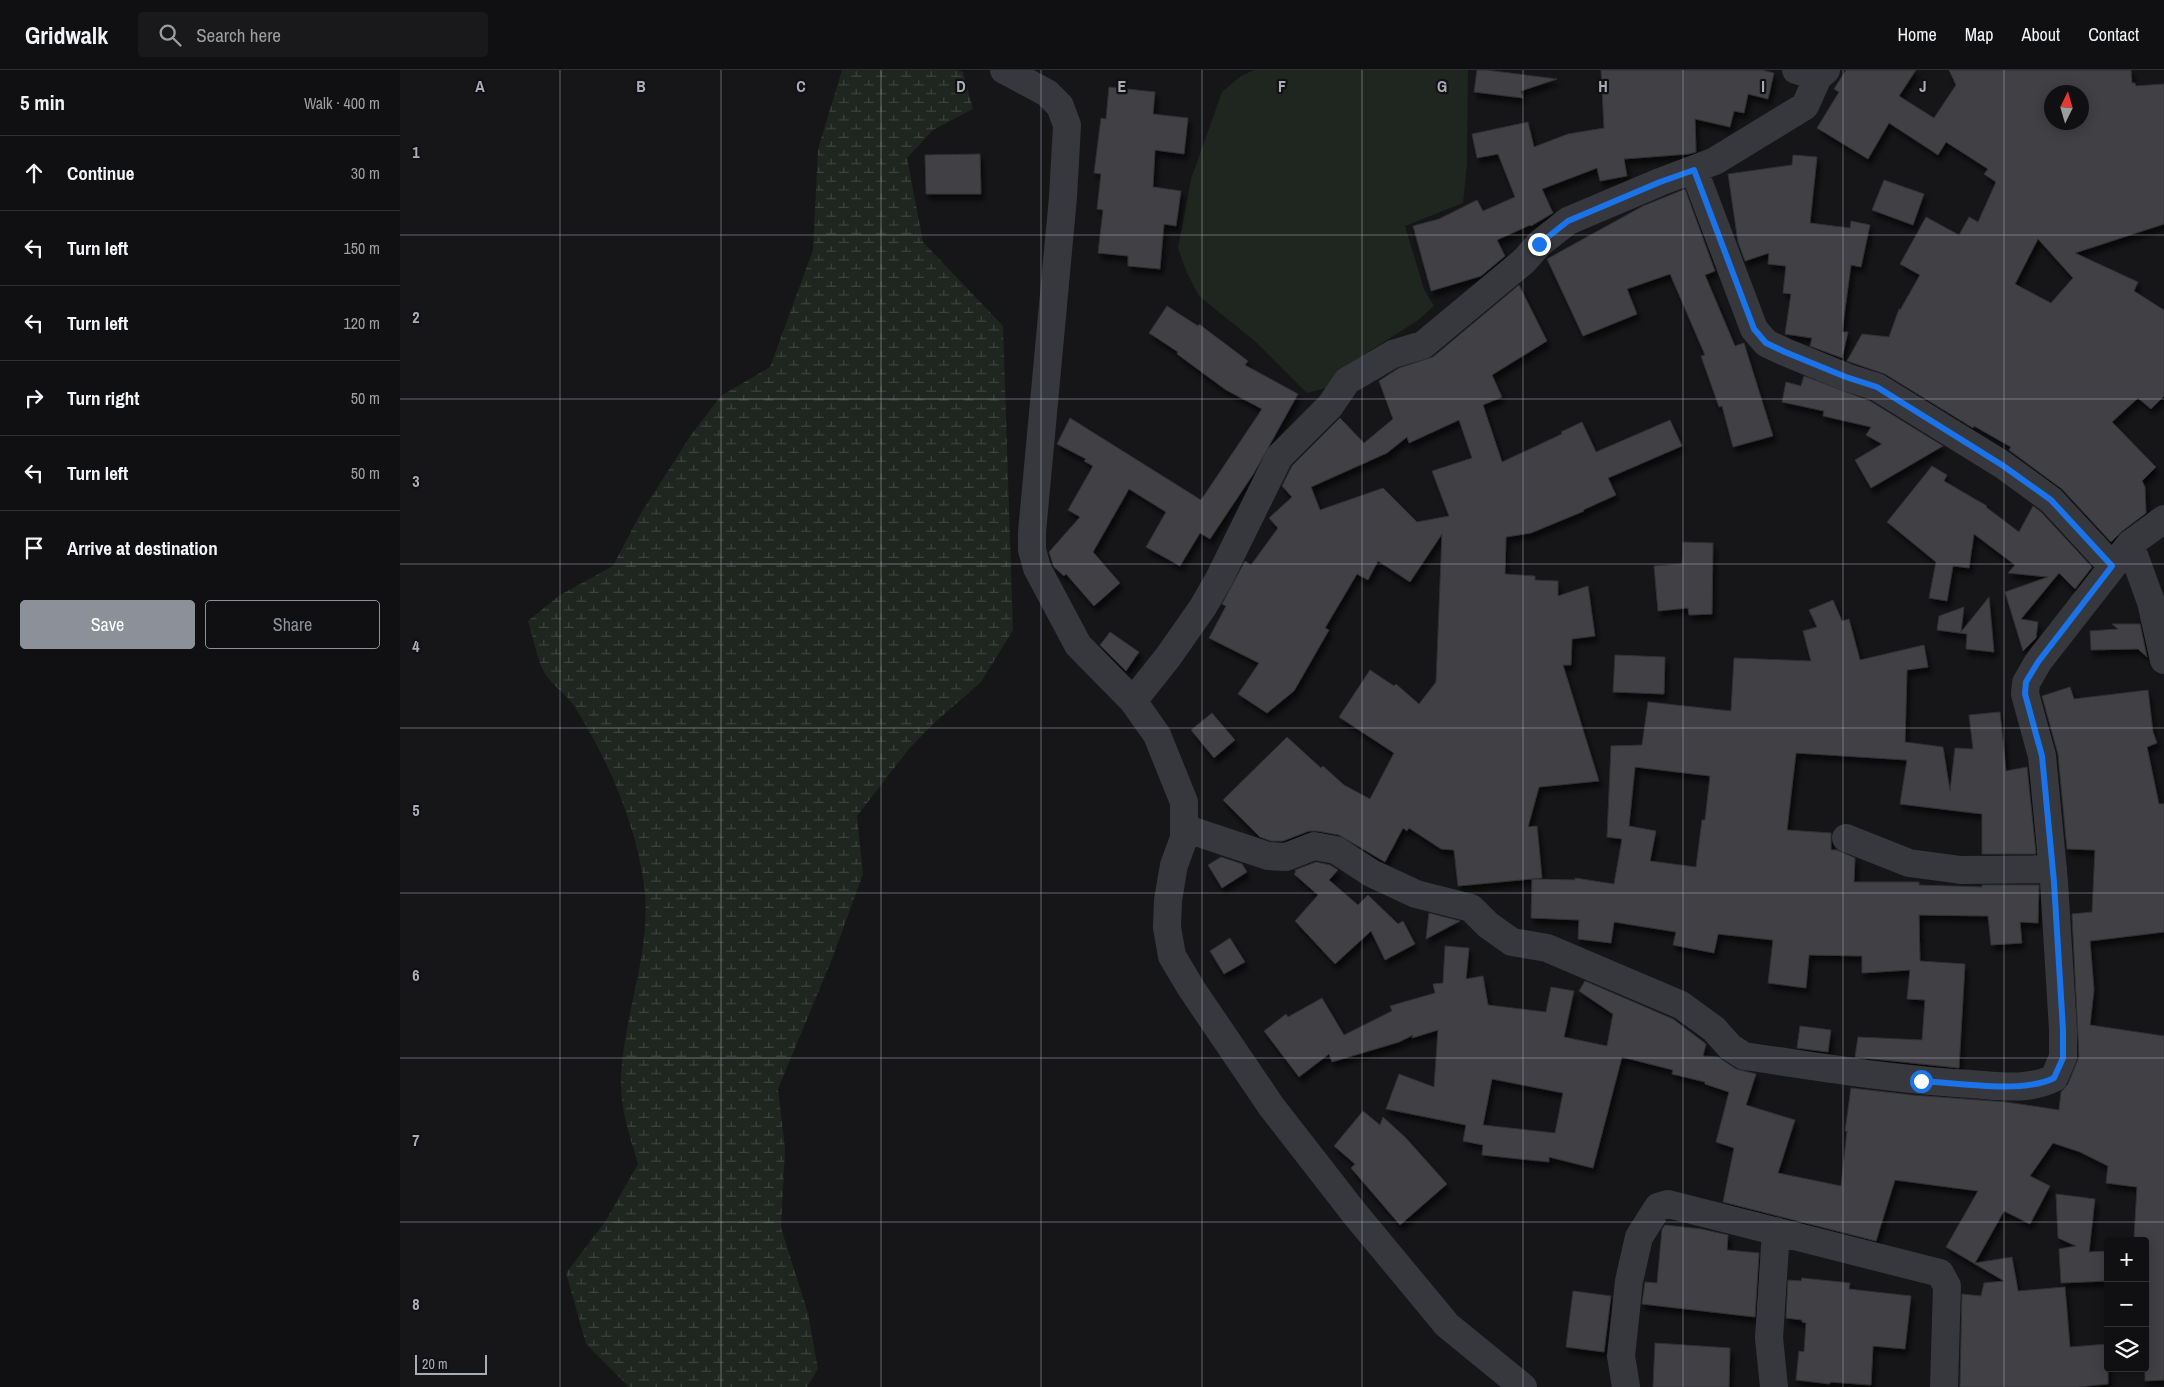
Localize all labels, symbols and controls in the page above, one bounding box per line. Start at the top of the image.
search box [138,12,488,57]
text: Gridwalk [25,19,108,51]
icon: search [156,21,184,49]
text: Search here [196,22,281,48]
text: Home [1897,22,1937,47]
text: Map [1965,22,1994,47]
text: About [2022,22,2060,47]
text: Contact [2088,22,2139,47]
text: A [475,75,485,97]
text: B [636,75,646,97]
text: C [796,75,806,97]
text: D [956,75,966,97]
text: E [1118,75,1127,97]
text: F [1278,75,1286,97]
text: G [1437,75,1447,97]
text: H [1598,75,1608,97]
text: I [1761,75,1765,97]
text: J [1919,75,1927,97]
north arrow [2044,85,2089,130]
text: 5 min [20,88,65,117]
text: Walk · 400 m [304,92,380,114]
text: 1 [412,141,420,163]
icon: ahead [20,159,48,187]
text: Continue [67,160,135,186]
text: 30 m [351,162,380,184]
route end [1528,233,1551,256]
icon: left [20,234,48,262]
text: Turn left [67,235,128,261]
text: 150 m [344,237,380,259]
text: 2 [412,306,420,328]
icon: left [20,309,48,337]
text: Turn left [67,310,128,336]
text: 120 m [344,312,380,334]
icon: right [20,384,48,412]
text: Turn right [67,385,139,411]
text: 50 m [351,387,380,409]
icon: left [20,459,48,487]
text: Turn left [67,460,128,486]
text: 50 m [351,462,380,484]
text: 3 [412,470,420,492]
icon: arrive [20,534,48,562]
text: Arrive at destination [67,535,218,561]
button: Save [20,600,195,649]
button: Share [205,600,380,649]
text: 4 [412,635,420,657]
text: 5 [412,799,420,821]
text: 6 [412,964,420,986]
route start [1910,1070,1933,1093]
text: 7 [412,1129,420,1151]
map controls [2104,1237,2149,1372]
button: + [2104,1237,2149,1282]
button: − [2104,1282,2149,1327]
text: 8 [412,1293,420,1315]
button: layers [2104,1327,2149,1372]
scale bar [415,1352,488,1375]
text: 20 m [422,1355,448,1373]

